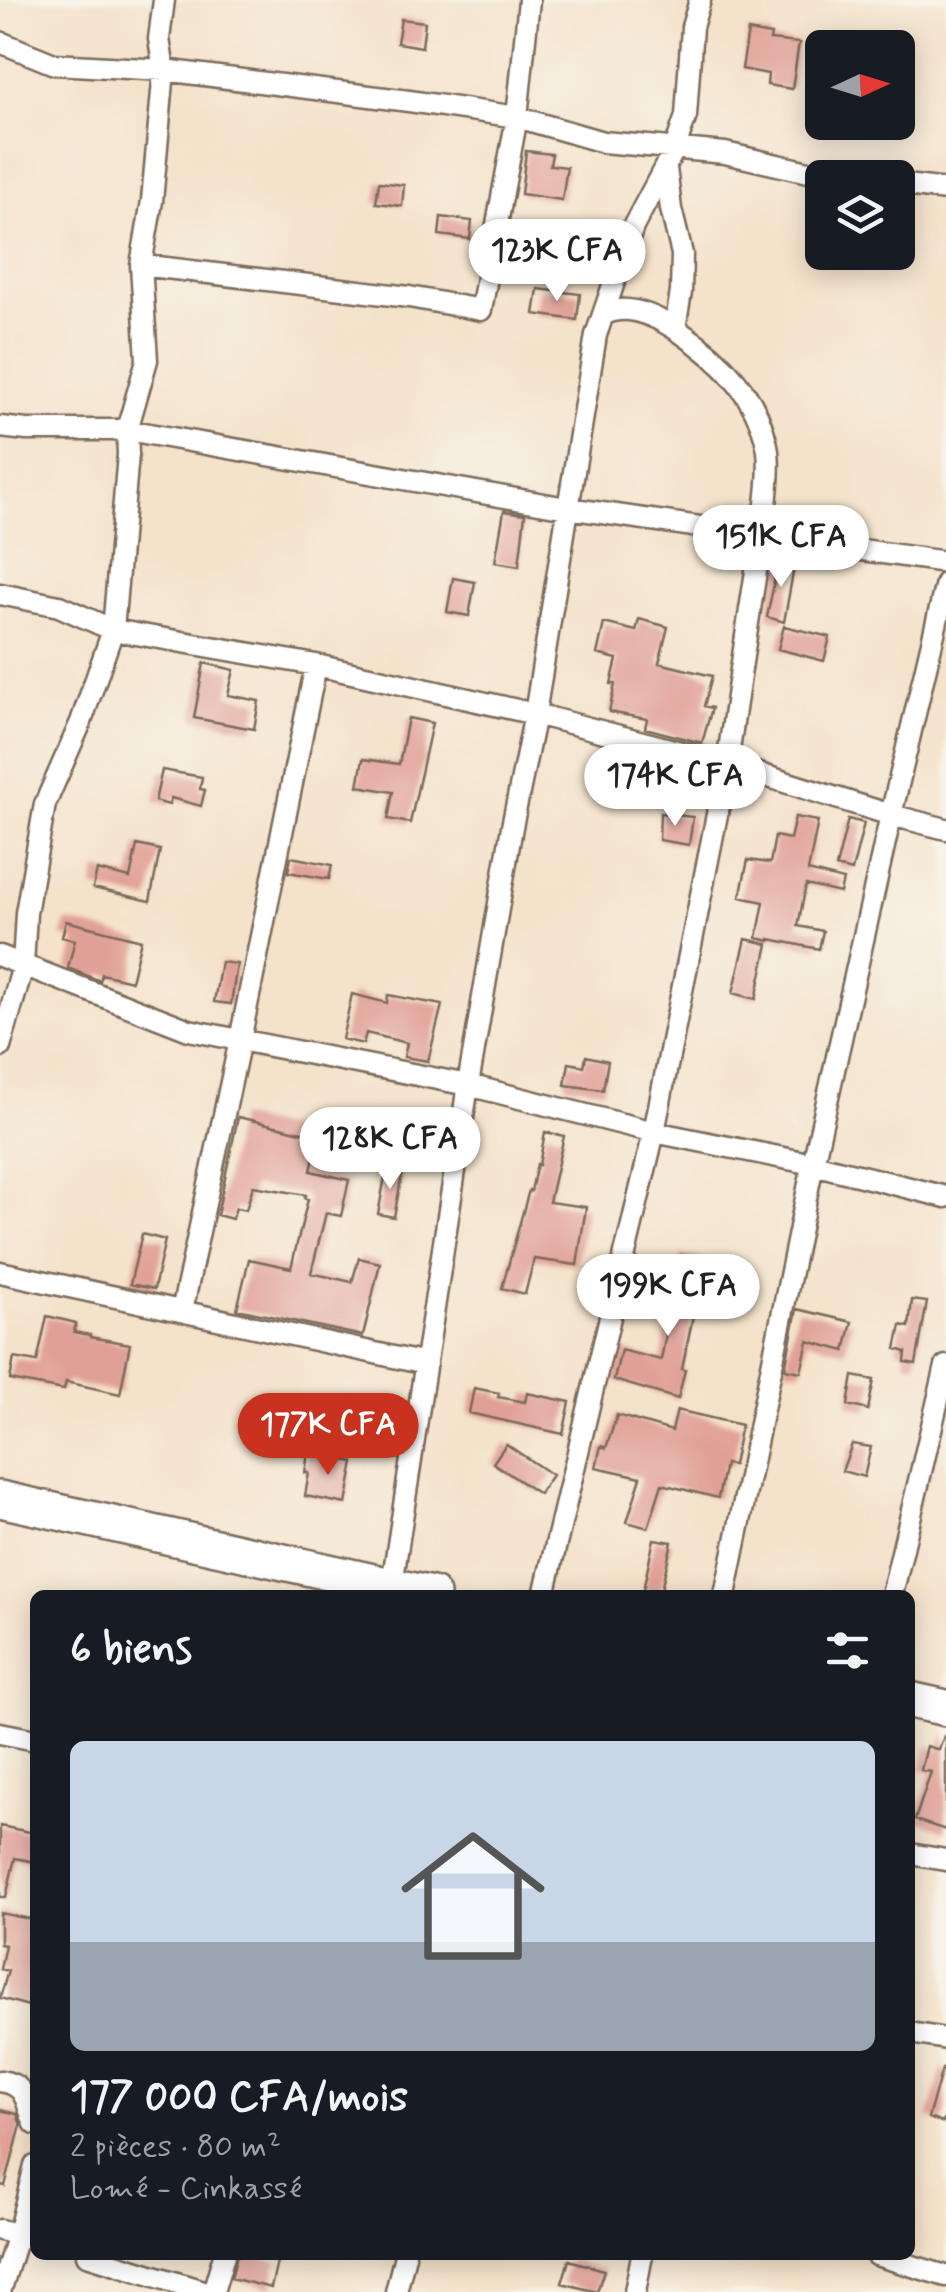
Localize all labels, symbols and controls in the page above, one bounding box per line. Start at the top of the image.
north arrow [805,30,915,140]
map controls [805,30,915,270]
button: layers [805,160,915,270]
pin: 123K CFA [454,219,660,304]
text: 123K CFA [491,230,623,272]
pin: 151K CFA [678,505,884,590]
text: 151K CFA [715,516,847,558]
pin: 174K CFA [572,744,778,829]
text: 174K CFA [606,755,744,797]
pin: 128K CFA [287,1107,493,1192]
text: 128K CFA [322,1118,458,1160]
pin: 199K CFA [565,1254,771,1339]
text: 199K CFA [599,1265,737,1307]
pin: 177K CFA [225,1393,431,1478]
text: 177K CFA [260,1404,396,1446]
text: 6 biens [70,1623,192,1678]
icon: filters [820,1623,875,1678]
icon: home [383,1806,563,1986]
text: 177 000 CFA/mois [70,2071,408,2126]
text: 2 pièces · 80 m² [70,2126,281,2168]
text: Lomé - Cinkassé [70,2168,302,2210]

